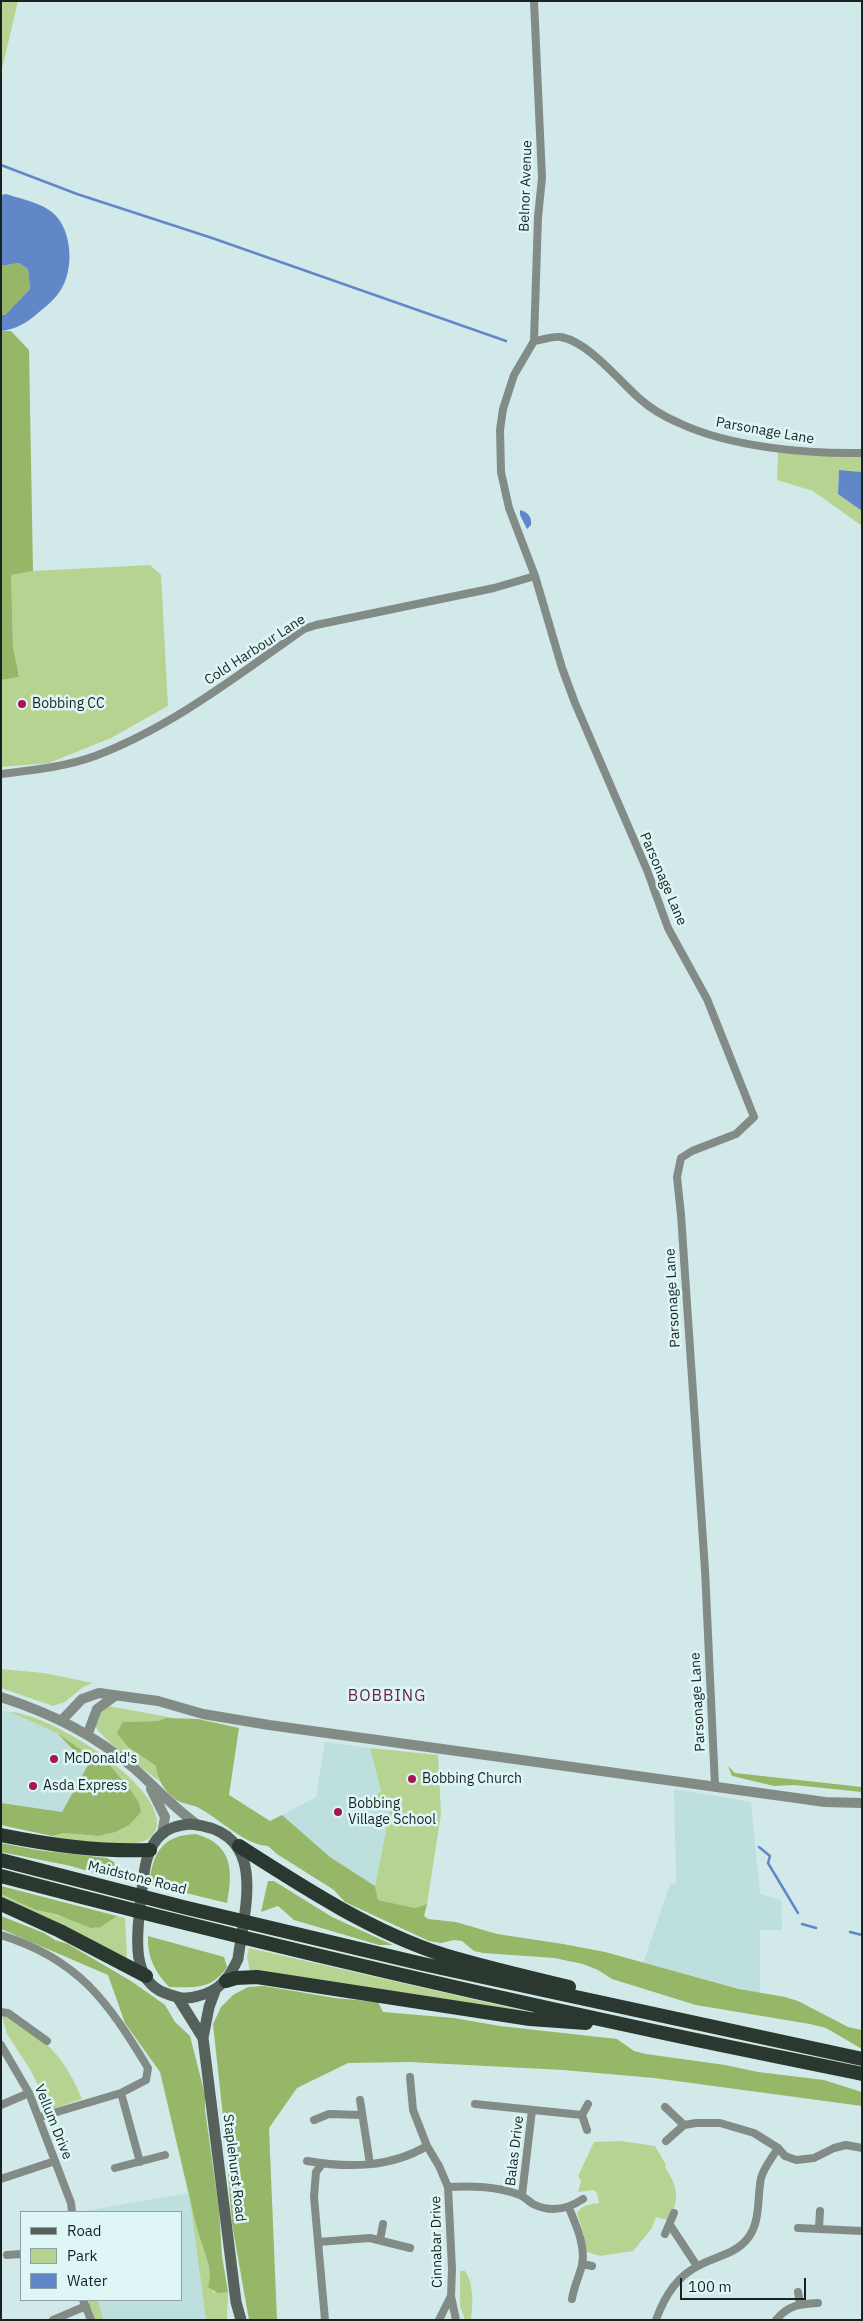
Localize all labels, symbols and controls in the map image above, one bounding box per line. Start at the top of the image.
street label: Belnor Avenue [516,140,536,232]
street label: Parsonage Lane [715,414,815,448]
street label: Cold Harbour Lane [201,611,309,689]
place label: Bobbing CC [32,696,105,712]
marker: Bobbing CC [16,698,28,710]
street label: Parsonage Lane [636,830,690,928]
street label: Parsonage Lane [662,1248,684,1348]
street label: Parsonage Lane [687,1652,709,1752]
district label: BOBBING [347,1686,427,1706]
place label: McDonald's [64,1751,137,1767]
marker: McDonald's [48,1753,60,1765]
place label: Bobbing Church [422,1771,522,1787]
marker: Bobbing Church [406,1773,418,1785]
place label: Asda Express [43,1778,127,1794]
marker: Asda Express [27,1780,39,1792]
place label: Bobbing Village School [348,1796,436,1828]
marker: Bobbing Village School [332,1806,344,1818]
street label: Maidstone Road [86,1858,188,1898]
street label: Vellum Drive [30,2082,76,2162]
street label: Staplehurst Road [219,2113,249,2223]
street label: Balas Drive [502,2115,528,2187]
street label: Cinnabar Drive [428,2196,446,2288]
legend [20,2211,182,2301]
text: Road [67,2221,102,2240]
text: Park [67,2246,97,2265]
scale bar [683,2268,809,2300]
text: Water [67,2271,107,2290]
text: 100 m [688,2277,732,2296]

